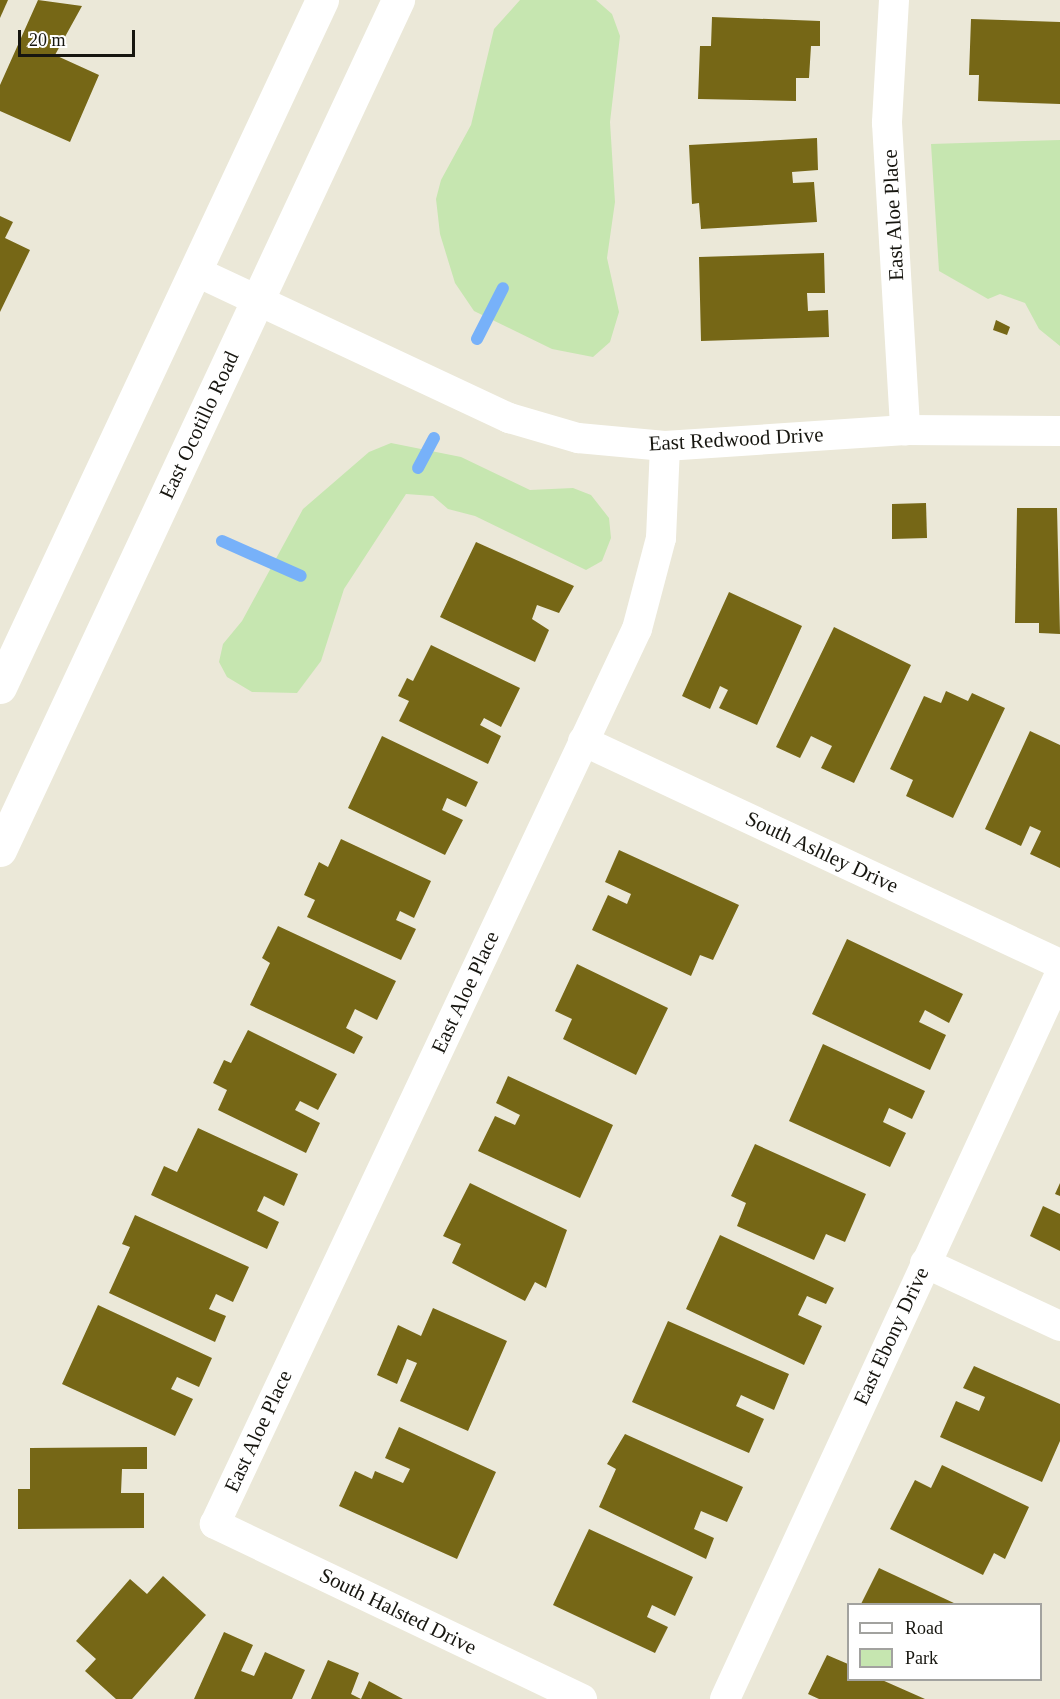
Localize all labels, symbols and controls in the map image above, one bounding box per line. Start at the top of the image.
scale bar [21,18,138,56]
text: 20 m [29,30,66,50]
street label: East Aloe Place [877,148,909,282]
street label: East Ocotillo Road [154,347,244,503]
street label: East Redwood Drive [648,422,824,456]
street label: South Ashley Drive [741,805,903,899]
street label: East Aloe Place [425,926,505,1058]
street label: East Ebony Drive [848,1263,934,1409]
street label: East Aloe Place [218,1365,298,1497]
street label: South Halsted Drive [315,1562,481,1660]
legend [847,1603,1042,1681]
text: Road [905,1618,943,1638]
text: Park [905,1648,938,1668]

